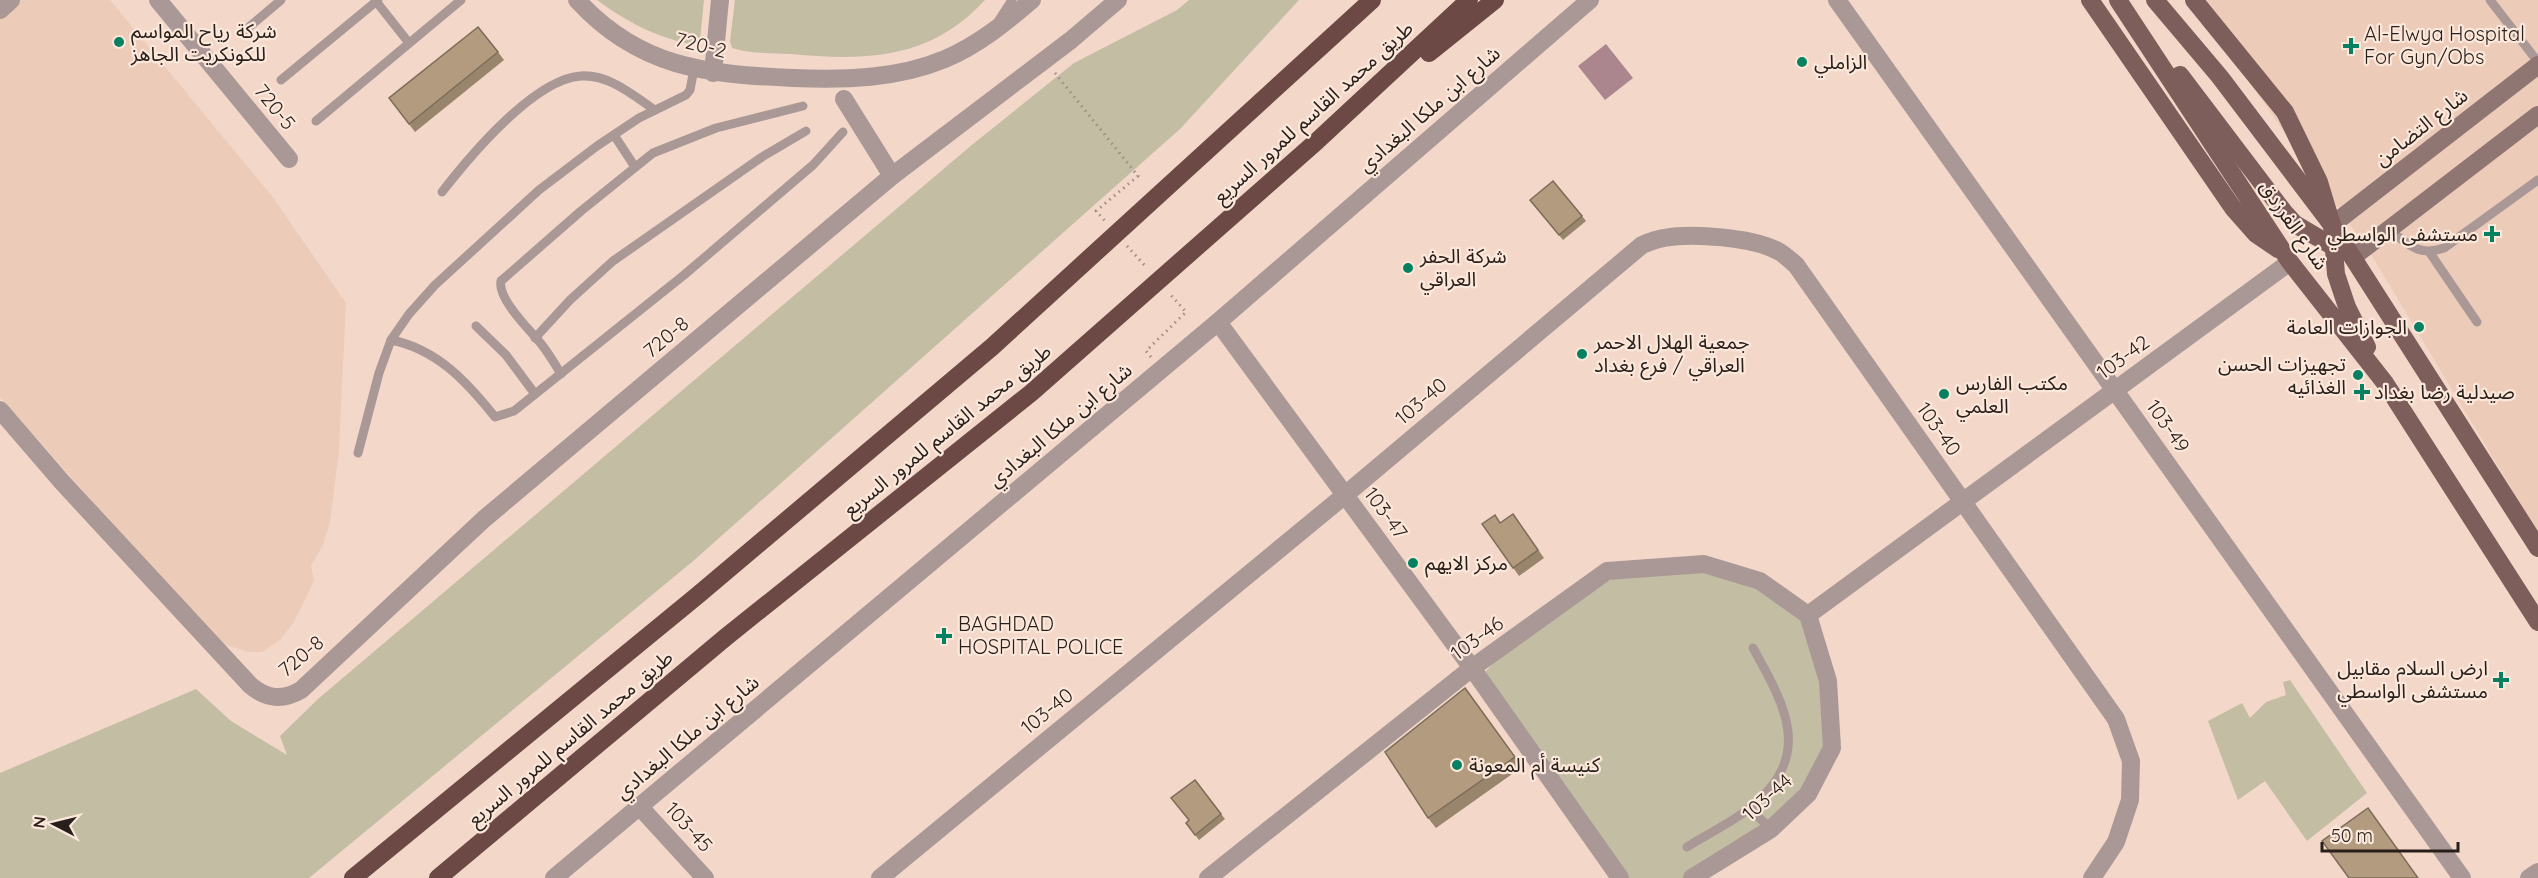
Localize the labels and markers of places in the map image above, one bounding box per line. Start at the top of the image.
place label: شركة رياح المواسم للكونكريت الجاهز [130,18,277,66]
place label: Al-Elwya Hospital For Gyn/Obs [2364,21,2525,69]
marker: شركة رياح المواسم للكونكريت الجاهز [112,35,126,49]
marker: Al-Elwya Hospital For Gyn/Obs [2342,37,2360,55]
place label: الزاملي [1814,49,1867,78]
marker: الزاملي [1795,55,1809,69]
place label: مستشفى الواسطي [2327,221,2478,250]
marker: مستشفى الواسطي [2483,225,2501,243]
place label: شركة الحفر العراقي [1419,243,1507,295]
marker: شركة الحفر العراقي [1401,261,1415,275]
place label: الجوازات العامة [2287,314,2407,339]
marker: الجوازات العامة [2412,320,2426,334]
place label: جمعية الهلال الاحمر العراقي / فرع بغداد [1593,329,1750,381]
marker: جمعية الهلال الاحمر العراقي / فرع بغداد [1575,347,1589,361]
place label: تجهيزات الحسن الغذائيه [2218,351,2346,399]
marker: تجهيزات الحسن الغذائيه [2351,368,2365,382]
place label: مكتب الفارس العلمي [1956,370,2068,422]
place label: صيدلية رضا بغداد [2374,379,2515,404]
marker: صيدلية رضا بغداد [2355,385,2369,399]
marker: مكتب الفارس العلمي [1937,387,1951,401]
place label: مركز الايهم [1425,550,1508,578]
marker: مركز الايهم [1406,556,1420,570]
place label: BAGHDAD HOSPITAL POLICE [958,611,1123,659]
marker: BAGHDAD HOSPITAL POLICE [935,627,953,645]
place label: ارض السلام مقابيل مستشفى الواسطي [2337,655,2488,707]
marker: ارض السلام مقابيل مستشفى الواسطي [2492,671,2510,689]
place label: كنيسة أم المعونة [1469,752,1601,780]
marker: كنيسة أم المعونة [1450,758,1464,772]

